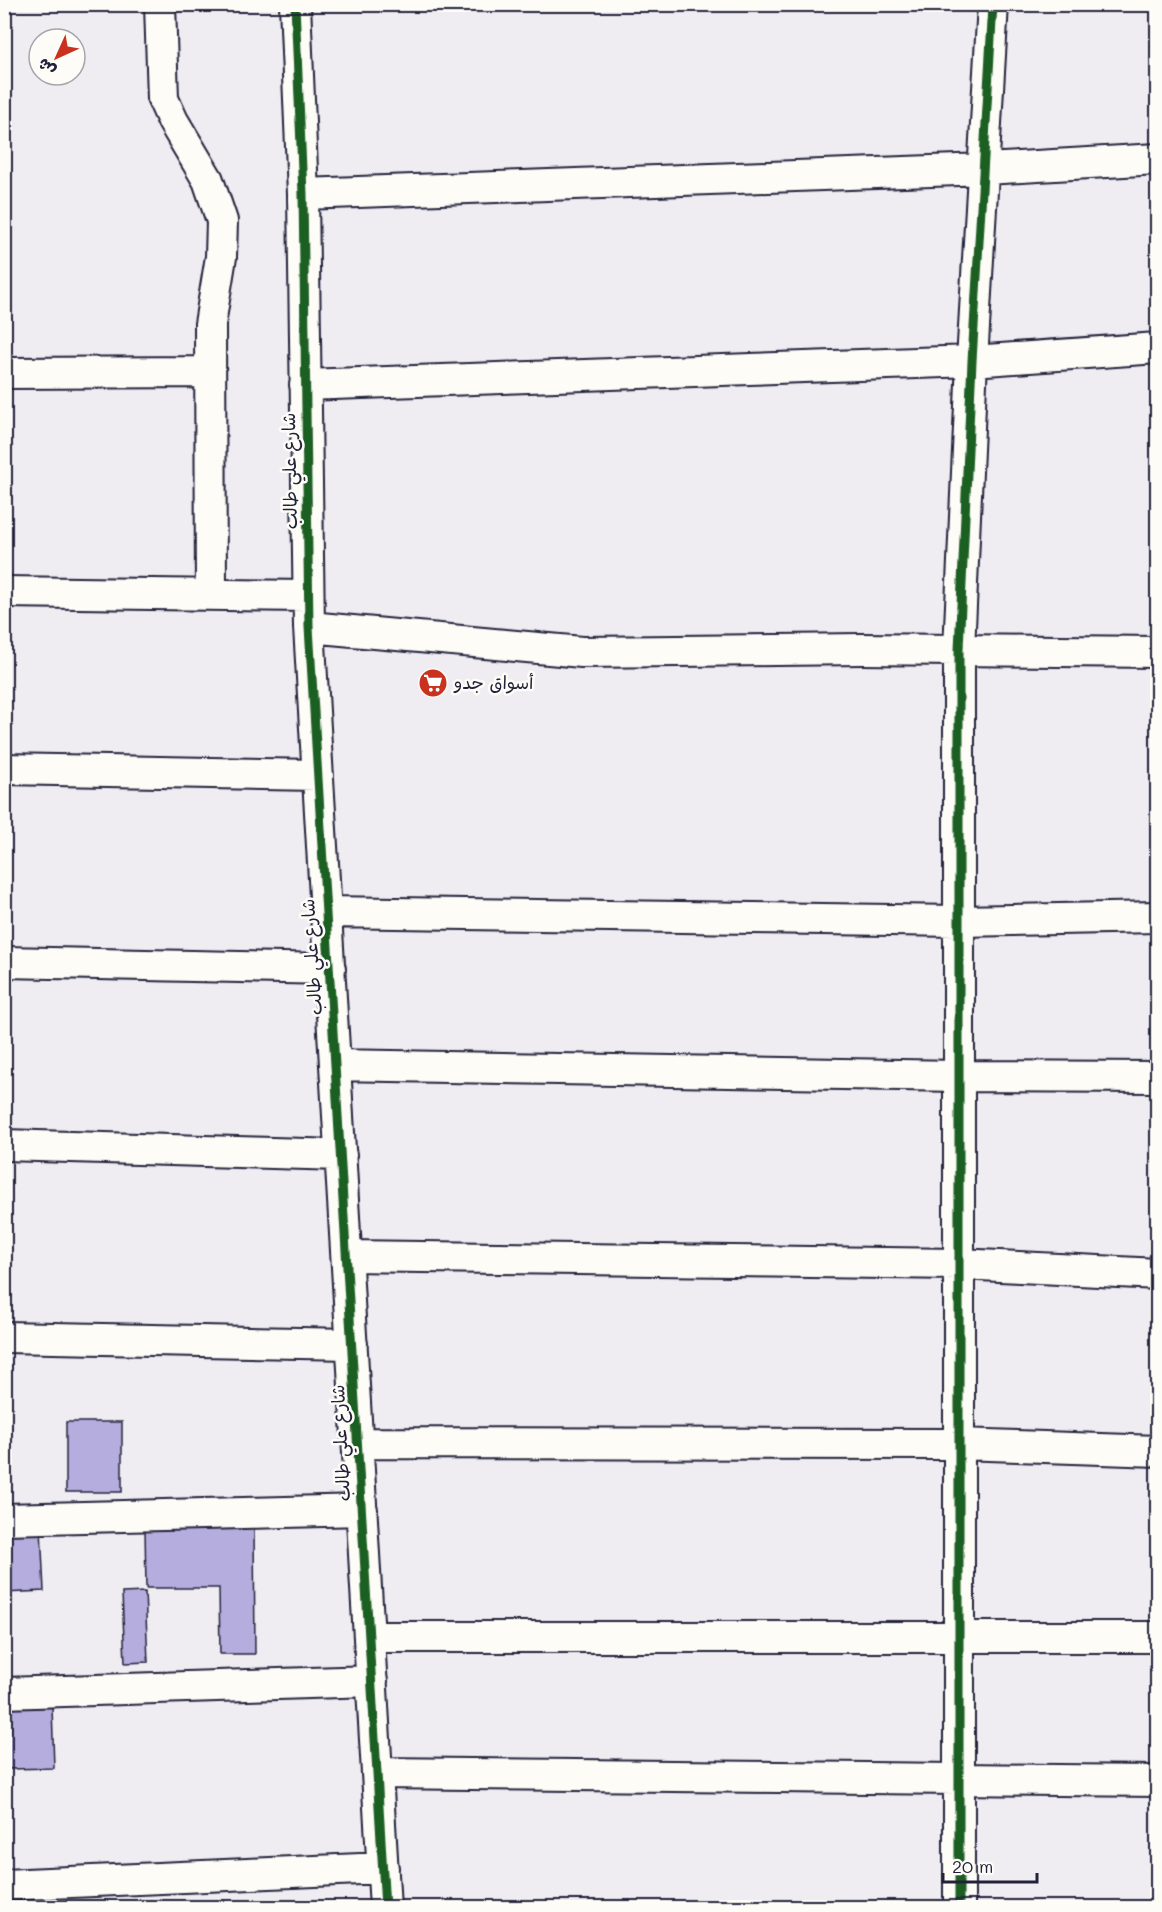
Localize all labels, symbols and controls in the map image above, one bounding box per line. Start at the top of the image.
north arrow [27,27,87,87]
text: ش [32,54,60,82]
street label: شارع علي طالب [276,412,307,530]
supermarket icon: أسواق جدو [417,667,449,699]
place label: أسواق جدو [453,670,534,694]
street label: شارع علي طالب [295,898,332,1016]
street label: شارع علي طالب [325,1384,360,1502]
scale bar [943,1846,1038,1884]
text: 20 m [952,1854,993,1878]

